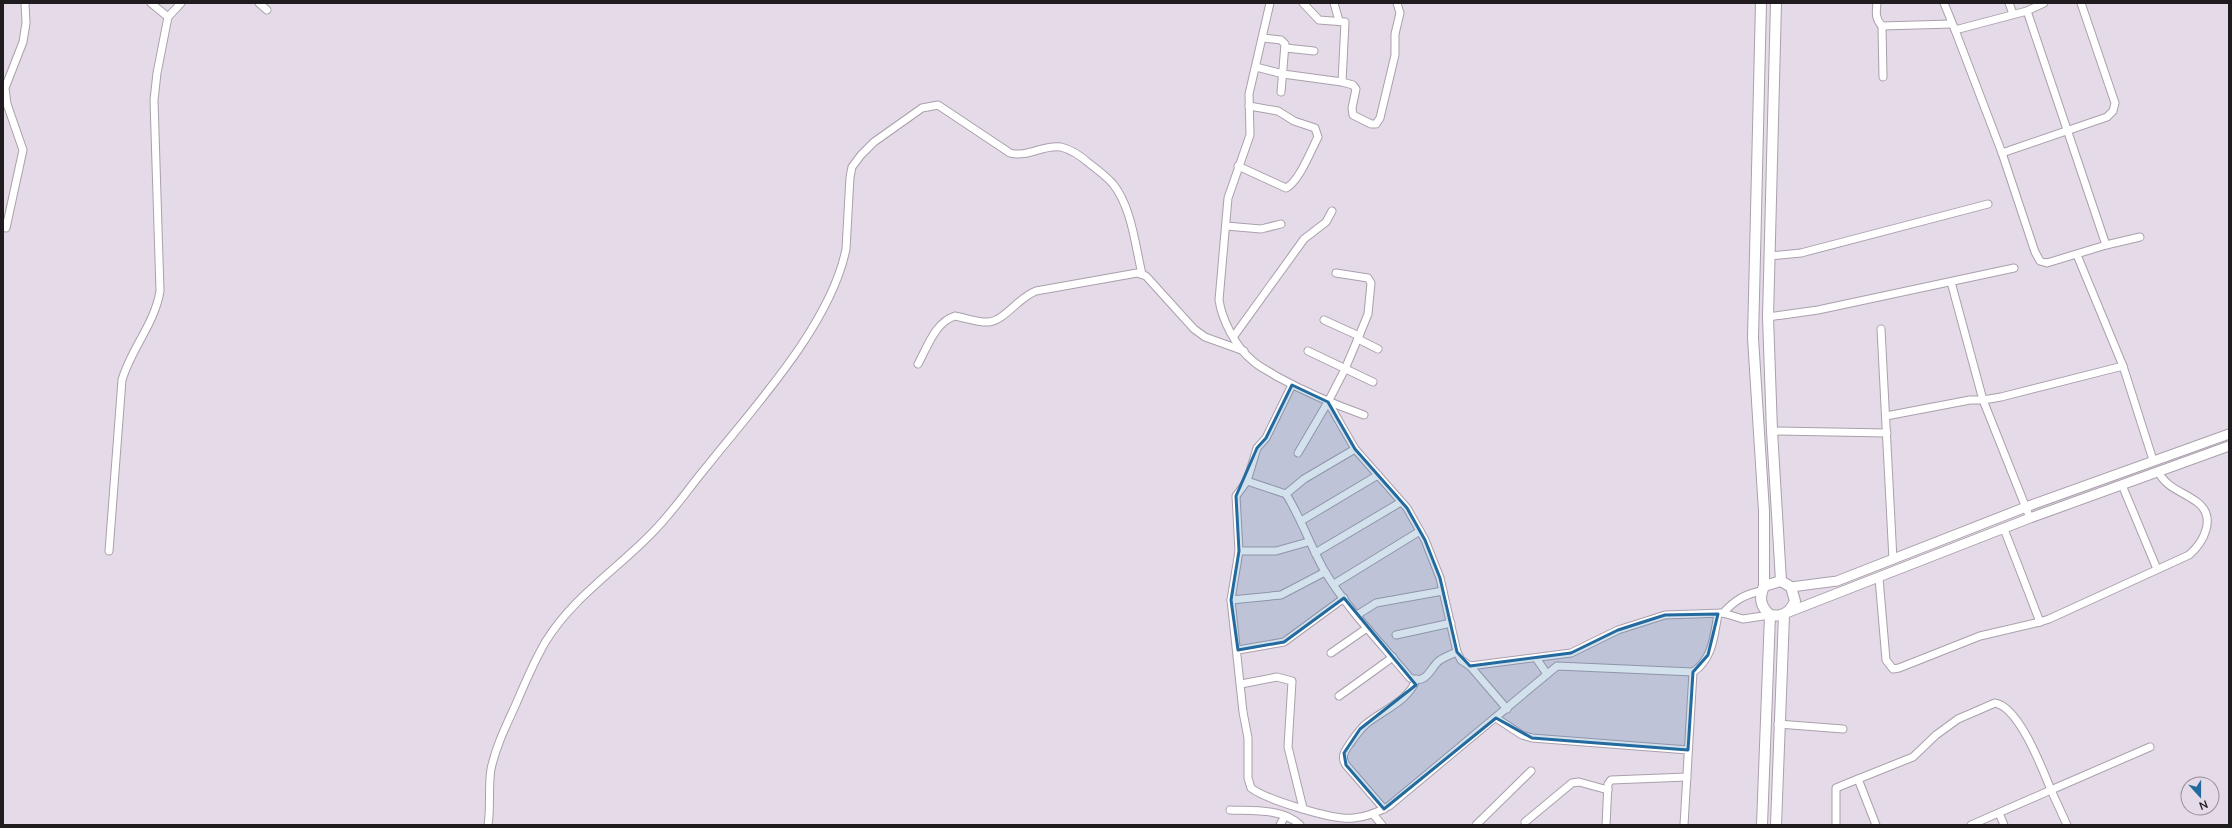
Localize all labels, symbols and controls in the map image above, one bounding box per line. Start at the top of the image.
north arrow [2180,776,2220,816]
text: N [2197,797,2210,813]

